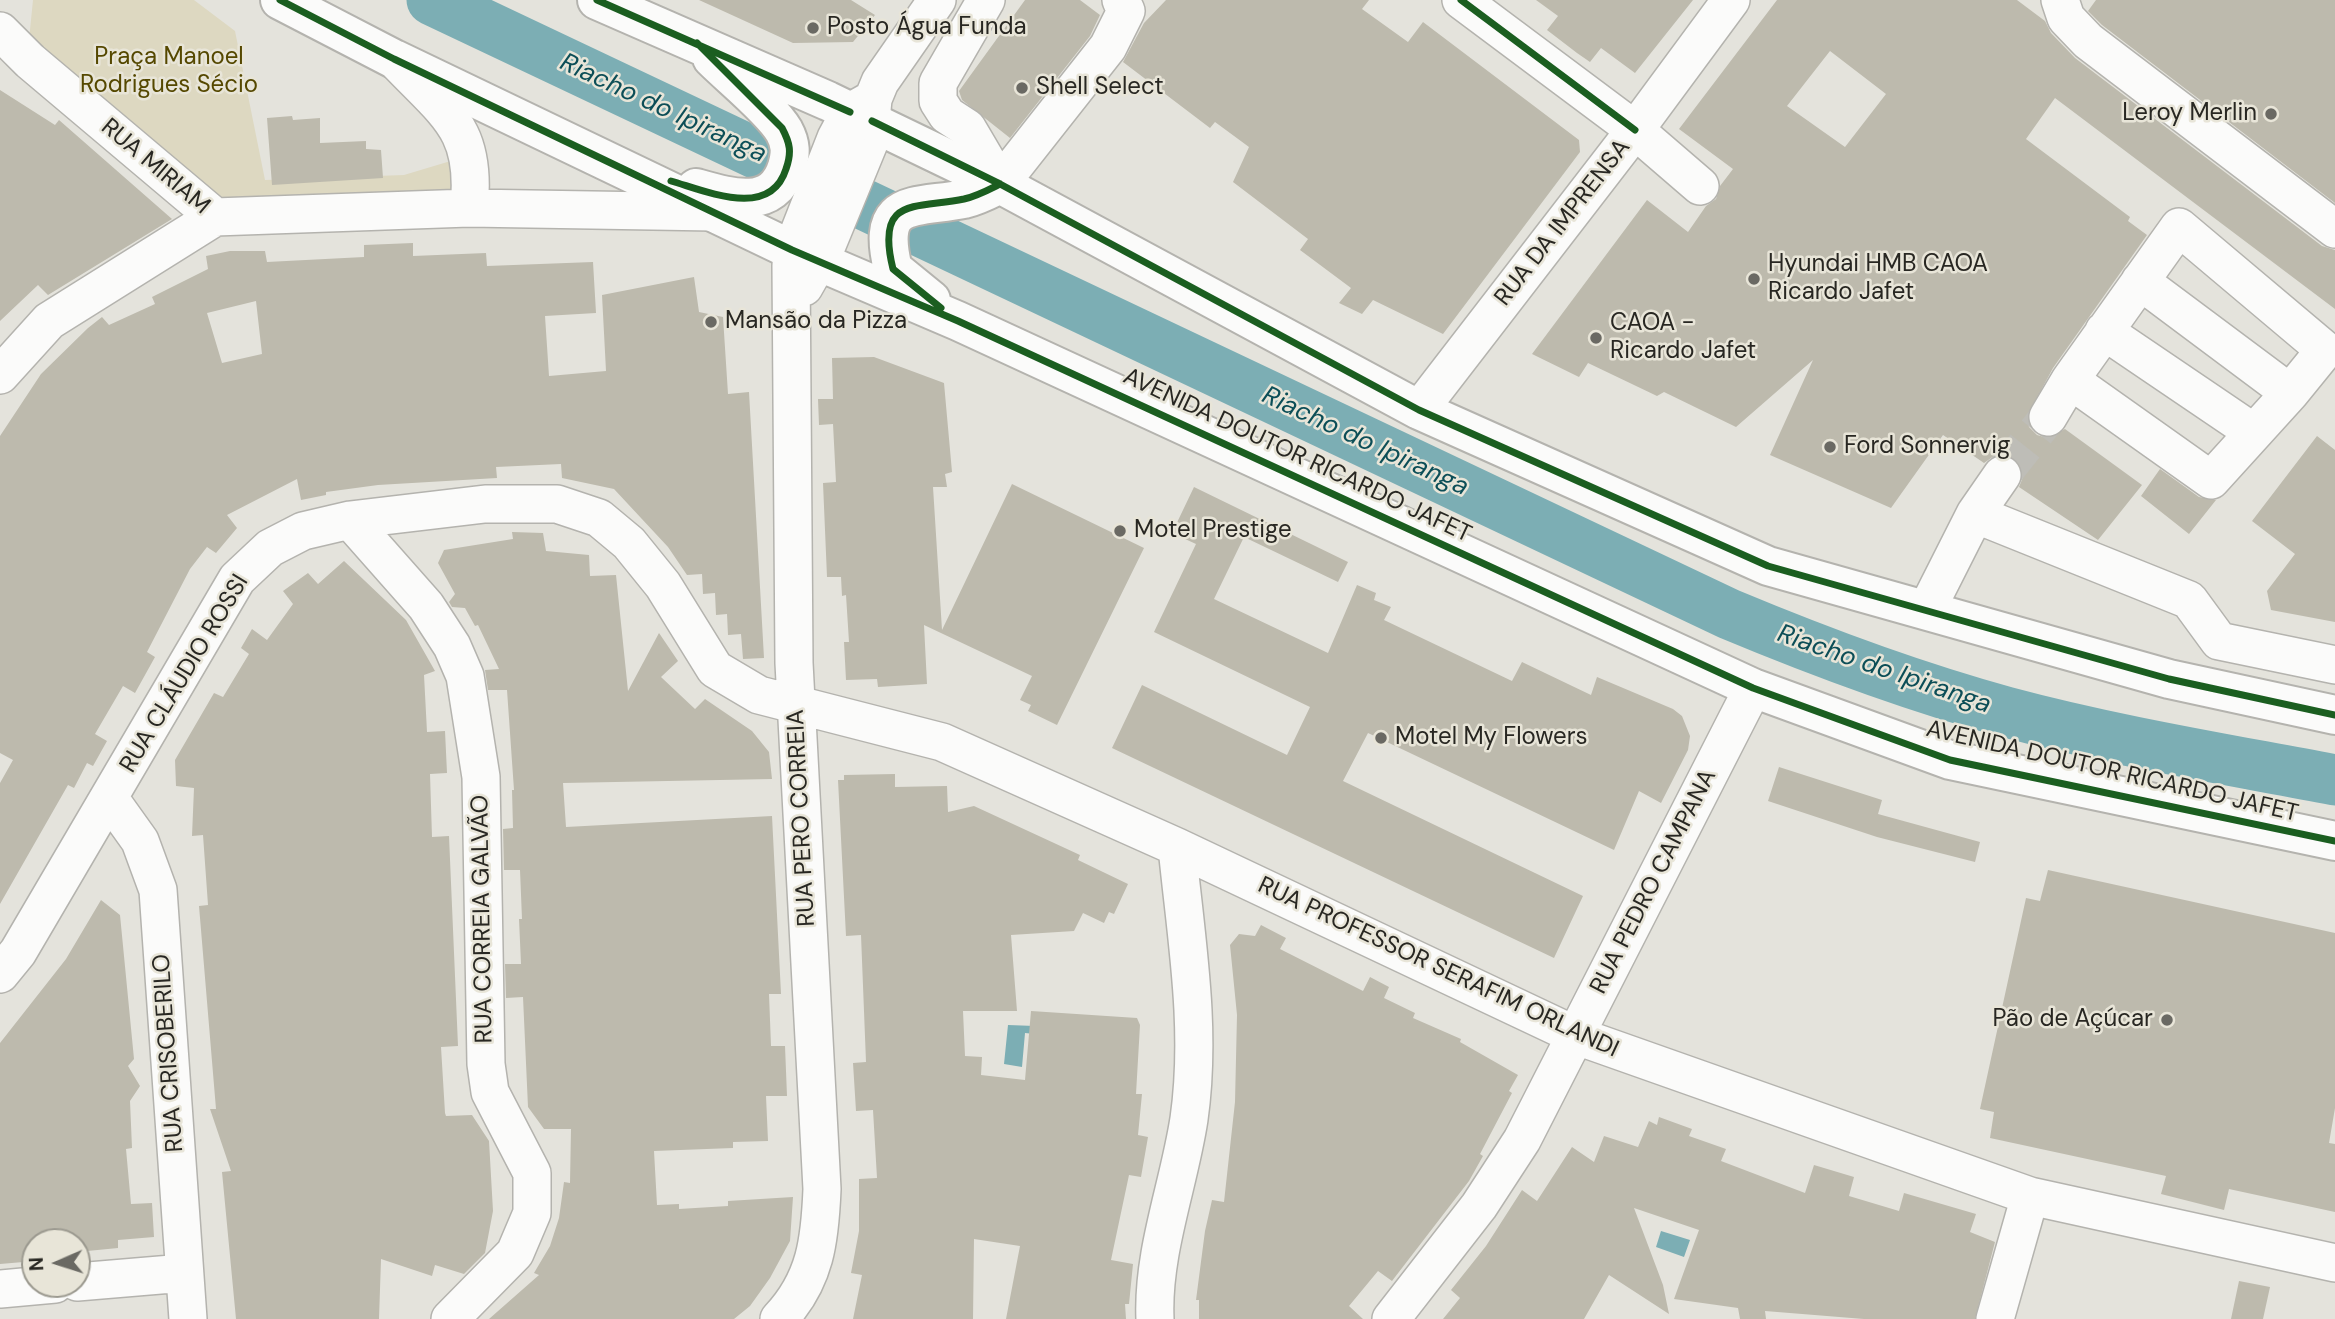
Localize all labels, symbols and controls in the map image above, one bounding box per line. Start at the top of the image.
place label: Posto Água Funda [827,14,1027,42]
marker: Posto Água Funda [805,20,821,36]
park label: Praça Manoel Rodrigues Sécio [80,44,258,100]
water label: Riacho do Ipiranga [555,48,771,170]
place label: Shell Select [1036,74,1164,102]
marker: Shell Select [1014,80,1030,96]
place label: Leroy Merlin [2122,100,2257,128]
marker: Leroy Merlin [2263,106,2279,122]
street label: RUA MIRIAM [95,113,215,221]
street label: RUA DA IMPRENSA [1489,134,1637,312]
place label: Hyundai HMB CAOA Ricardo Jafet [1768,251,1988,307]
marker: Hyundai HMB CAOA Ricardo Jafet [1746,271,1762,287]
place label: Mansão da Pizza [725,308,907,336]
place label: CAOA - Ricardo Jafet [1610,310,1756,366]
marker: Mansão da Pizza [703,314,719,330]
marker: CAOA - Ricardo Jafet [1588,330,1604,346]
street label: AVENIDA DOUTOR RICARDO JAFET [1118,362,1476,550]
water label: Riacho do Ipiranga [1257,381,1473,503]
place label: Ford Sonnervig [1844,433,2010,461]
marker: Ford Sonnervig [1822,439,1838,455]
place label: Motel Prestige [1134,517,1292,545]
marker: Motel Prestige [1112,523,1128,539]
street label: RUA CLÁUDIO ROSSI [115,570,255,778]
water label: Riacho do Ipiranga [1773,619,1995,721]
street label: RUA PERO CORREIA [782,709,822,927]
street label: AVENIDA DOUTOR RICARDO JAFET [1923,715,2301,829]
place label: Motel My Flowers [1395,724,1588,752]
marker: Motel My Flowers [1373,730,1389,746]
street label: RUA PEDRO CAMPANA [1585,765,1723,999]
street label: RUA CORREIA GALVÃO [466,794,500,1044]
street label: RUA PROFESSOR SERAFIM ORLANDI [1253,872,1623,1064]
street label: RUA CRISOBERILO [148,953,190,1153]
place label: Pão de Açúcar [1992,1006,2153,1034]
marker: Pão de Açúcar [2159,1012,2175,1028]
north arrow [21,1228,91,1298]
text: N [24,1256,49,1272]

